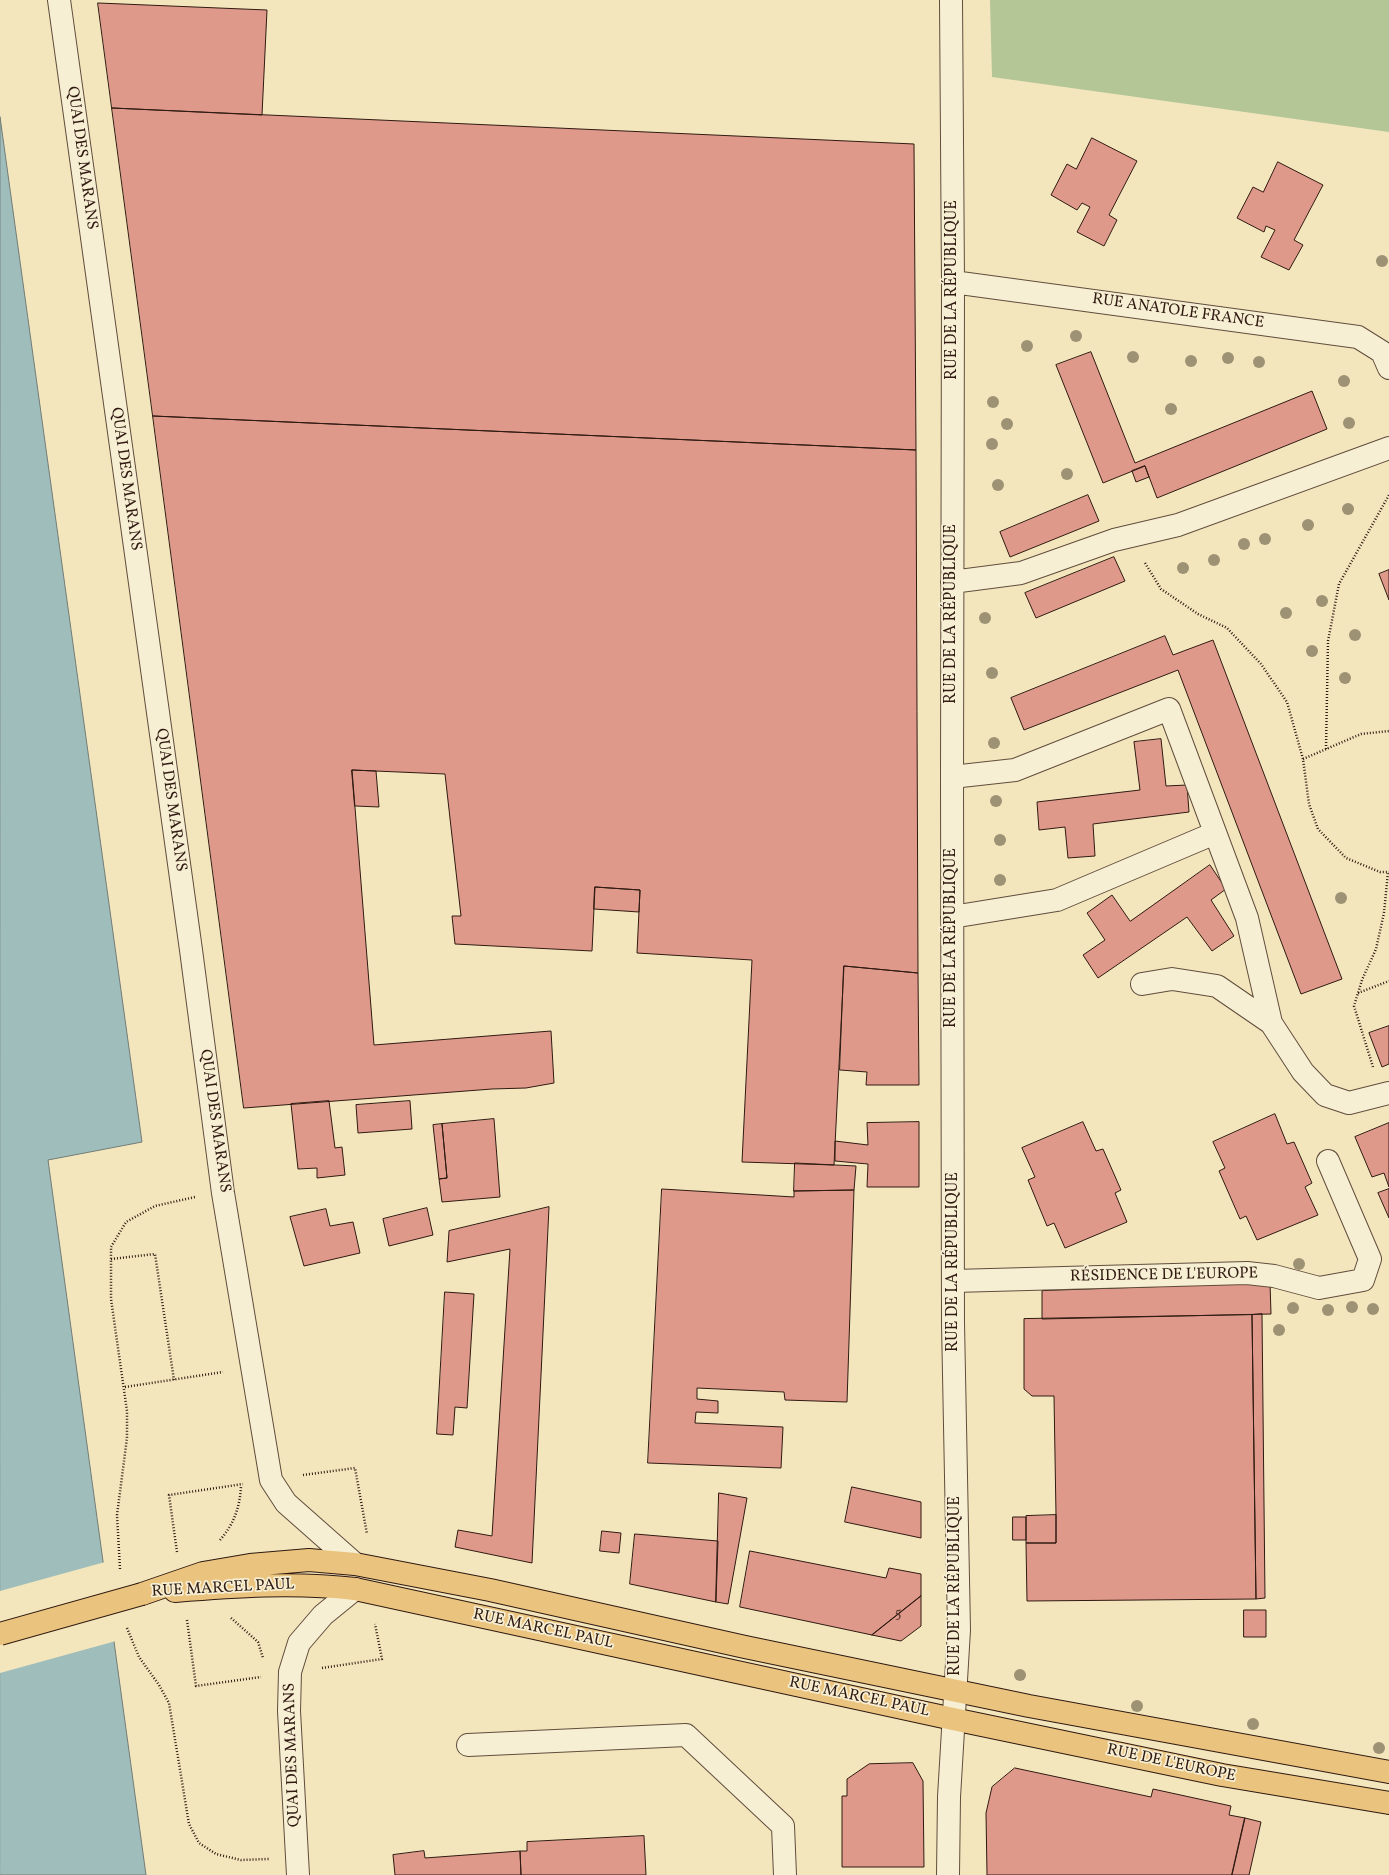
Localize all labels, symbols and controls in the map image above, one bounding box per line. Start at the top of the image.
street label: QUAI DES MARANS [61,85,101,231]
street label: RUE DE LA RÉPUBLIQUE [943,200,963,380]
street label: RUE ANATOLE FRANCE [1091,290,1265,334]
street label: QUAI DES MARANS [105,406,145,552]
street label: RUE DE LA RÉPUBLIQUE [942,524,962,704]
street label: QUAI DES MARANS [150,727,190,873]
street label: RUE DE LA RÉPUBLIQUE [942,848,962,1028]
street label: QUAI DES MARANS [194,1048,234,1194]
street label: RUE DE LA RÉPUBLIQUE [944,1172,964,1352]
street label: RÉSIDENCE DE L'EUROPE [1070,1265,1258,1287]
street label: RUE DE LA RÉPUBLIQUE [946,1496,966,1676]
street label: RUE MARCEL PAUL [151,1576,295,1602]
street label: RUE MARCEL PAUL [471,1606,615,1654]
house number: 5 [895,1606,901,1622]
street label: RUE MARCEL PAUL [787,1674,931,1722]
street label: QUAI DES MARANS [281,1683,305,1827]
street label: RUE DE L'EUROPE [1105,1741,1237,1787]

